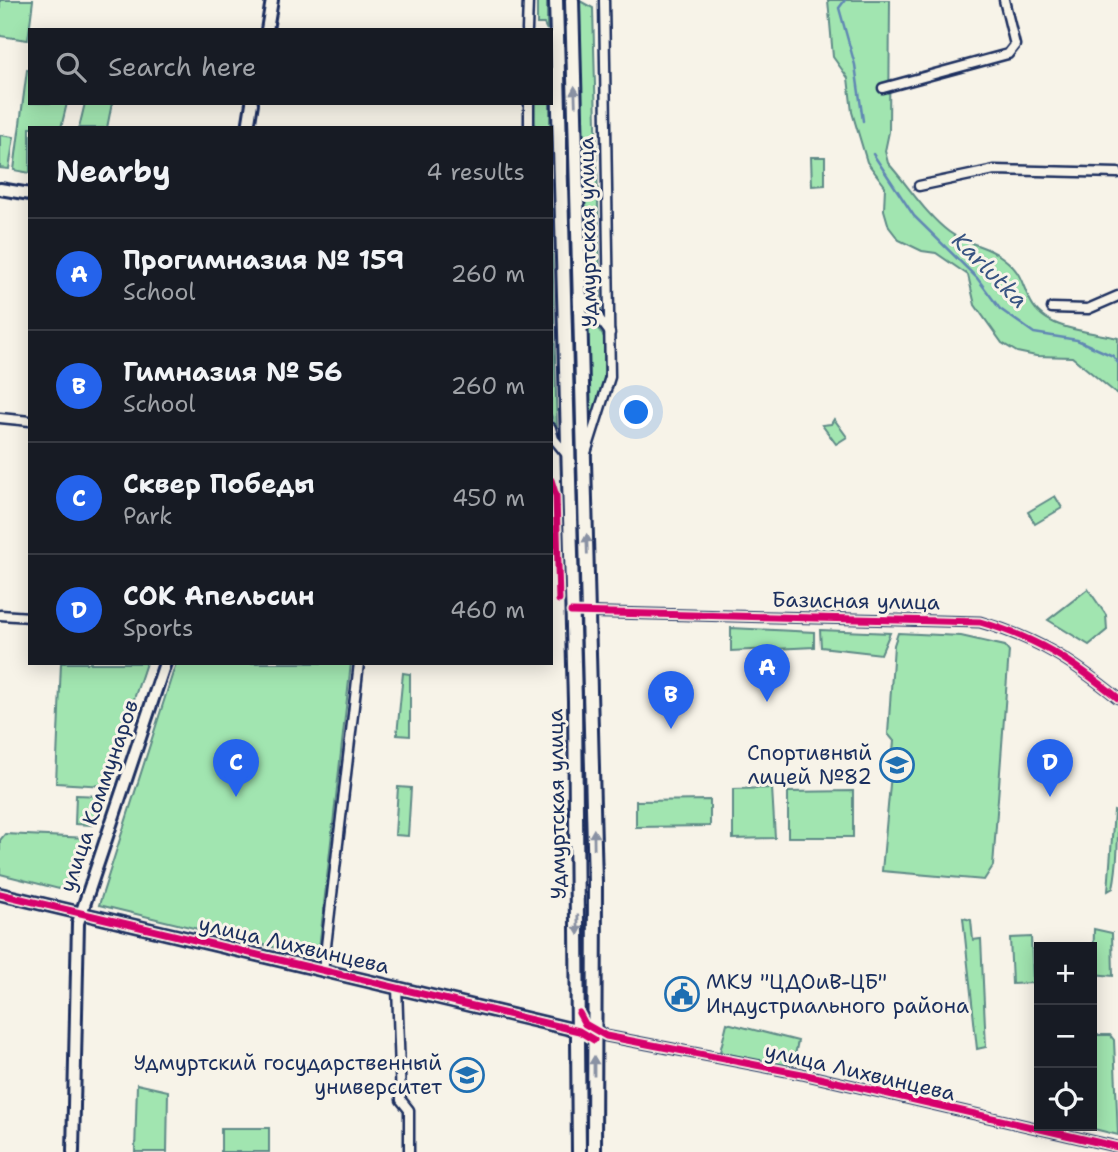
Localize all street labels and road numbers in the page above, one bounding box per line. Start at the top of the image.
street label: Удмуртская улица [572,136,604,328]
street label: Базисная улица [772,586,940,616]
street label: улица Коммунаров [53,696,145,896]
street label: Удмуртская улица [541,708,573,900]
street label: улица Лихвинцева [196,909,392,981]
street label: улица Лихвинцева [762,1036,958,1108]

